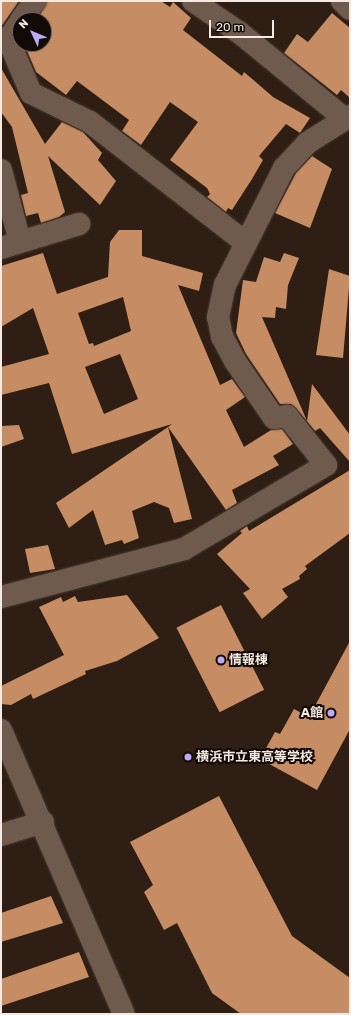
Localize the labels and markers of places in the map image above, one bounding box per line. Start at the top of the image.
place label: 情報棟 [229,652,268,668]
marker: 情報棟 [216,655,226,665]
place label: A館 [301,705,323,721]
marker: A館 [326,708,336,718]
place label: 横浜市立東高等学校 [196,749,313,765]
marker: 横浜市立東高等学校 [183,752,193,762]

